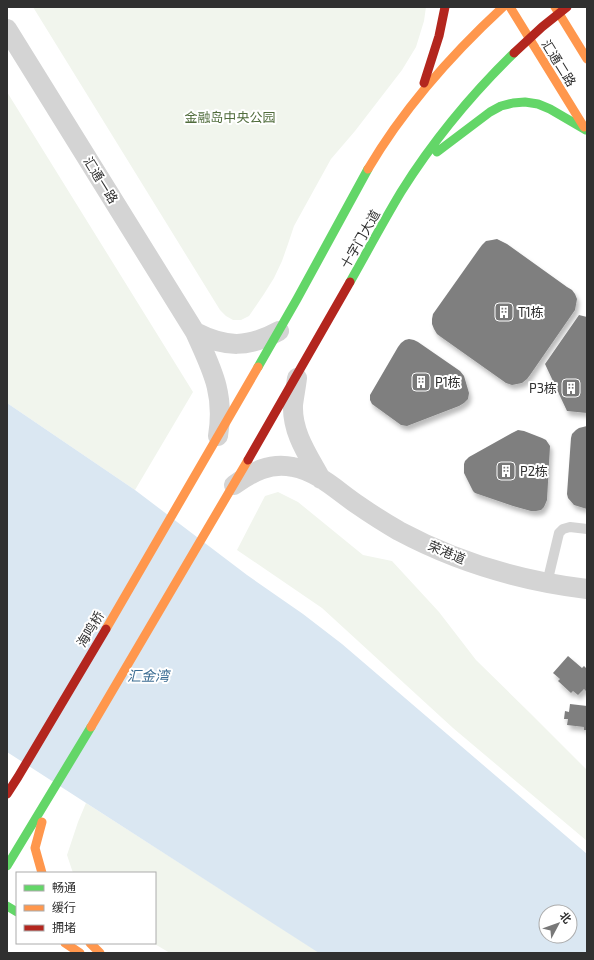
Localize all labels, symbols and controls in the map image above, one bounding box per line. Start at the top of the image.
street label: 汇通二路 [538,37,580,89]
park label: 金融岛中央公园 [184,109,276,125]
street label: 汇通一路 [80,154,122,206]
street label: 十字门大道 [337,207,383,271]
building icon: T1栋 [493,301,515,323]
place label: T1栋 [518,304,544,320]
building icon: P1栋 [410,371,432,393]
place label: P1栋 [435,374,461,390]
building icon: P3栋 [560,377,582,399]
place label: P3栋 [529,380,557,396]
building icon: P2栋 [495,460,517,482]
place label: P2栋 [520,463,548,479]
street label: 荣港道 [426,537,468,567]
street label: 海鸣桥 [73,608,107,650]
water label: 汇金湾 [127,667,171,684]
legend [16,872,156,944]
text: 畅通 [52,880,76,894]
text: 缓行 [52,900,76,914]
north arrow [538,904,578,944]
text: 北 [557,909,574,926]
text: 拥堵 [52,920,76,934]

